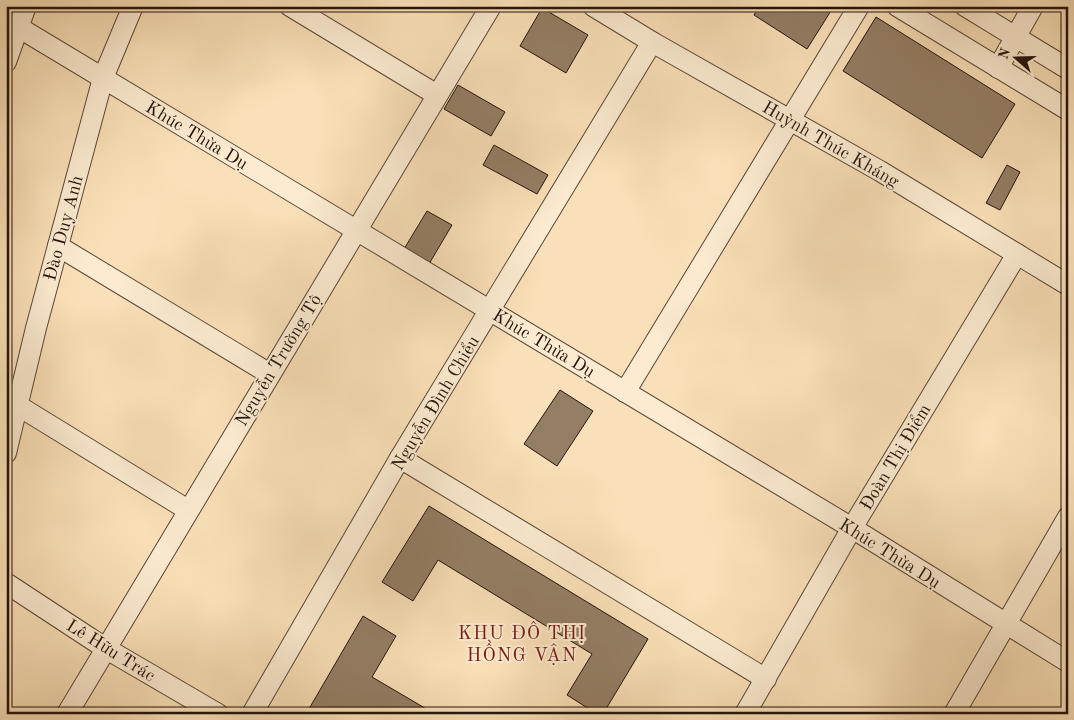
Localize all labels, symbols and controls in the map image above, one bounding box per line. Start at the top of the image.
north arrow [992,32,1042,82]
text: N [996,46,1013,61]
street label: Khúc Thừa Dụ [142,98,251,174]
street label: Huỳnh Thúc Kháng [759,98,902,191]
street label: Đào Duy Anh [41,173,87,283]
street label: Nguyễn Trường Tộ [231,290,325,430]
street label: Khúc Thừa Dụ [489,306,598,382]
street label: Nguyễn Đình Chiểu [387,332,483,474]
street label: Đoàn Thị Điểm [855,400,935,514]
street label: Khúc Thừa Dụ [836,516,944,592]
street label: Lê Hữu Trác [63,617,158,685]
district label: KHU ĐÔ THỊ HỒNG VẬN [458,621,586,666]

